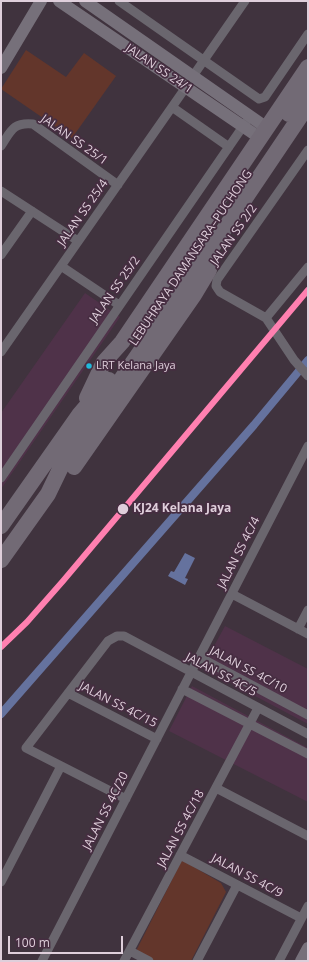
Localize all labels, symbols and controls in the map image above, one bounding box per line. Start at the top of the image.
street label: JALAN SS 24/1 [123,41,195,97]
street label: JALAN SS 25/1 [38,112,110,168]
street label: LEBUHRAYA DAMANSARA–PUCHONG [127,167,255,349]
street label: JALAN SS 25/4 [55,177,111,249]
street label: JALAN SS 2/2 [208,202,260,268]
street label: JALAN SS 25/2 [87,254,143,326]
place label: LRT Kelana Jaya [96,359,176,373]
marker: LRT Kelana Jaya [84,361,94,371]
marker: KJ24 Kelana Jaya [116,502,130,516]
place label: KJ24 Kelana Jaya [133,502,231,516]
street label: JALAN SS 4C/4 [215,515,263,591]
street label: JALAN SS 4C/10 [207,644,289,696]
street label: JALAN SS 4C/5 [183,650,259,700]
street label: JALAN SS 4C/15 [77,679,159,731]
street label: JALAN SS 4C/20 [80,770,132,852]
street label: JALAN SS 4C/18 [155,788,207,870]
street label: JALAN SS 4C/9 [209,851,285,901]
scale bar [10,928,125,954]
text: 100 m [15,934,50,951]

